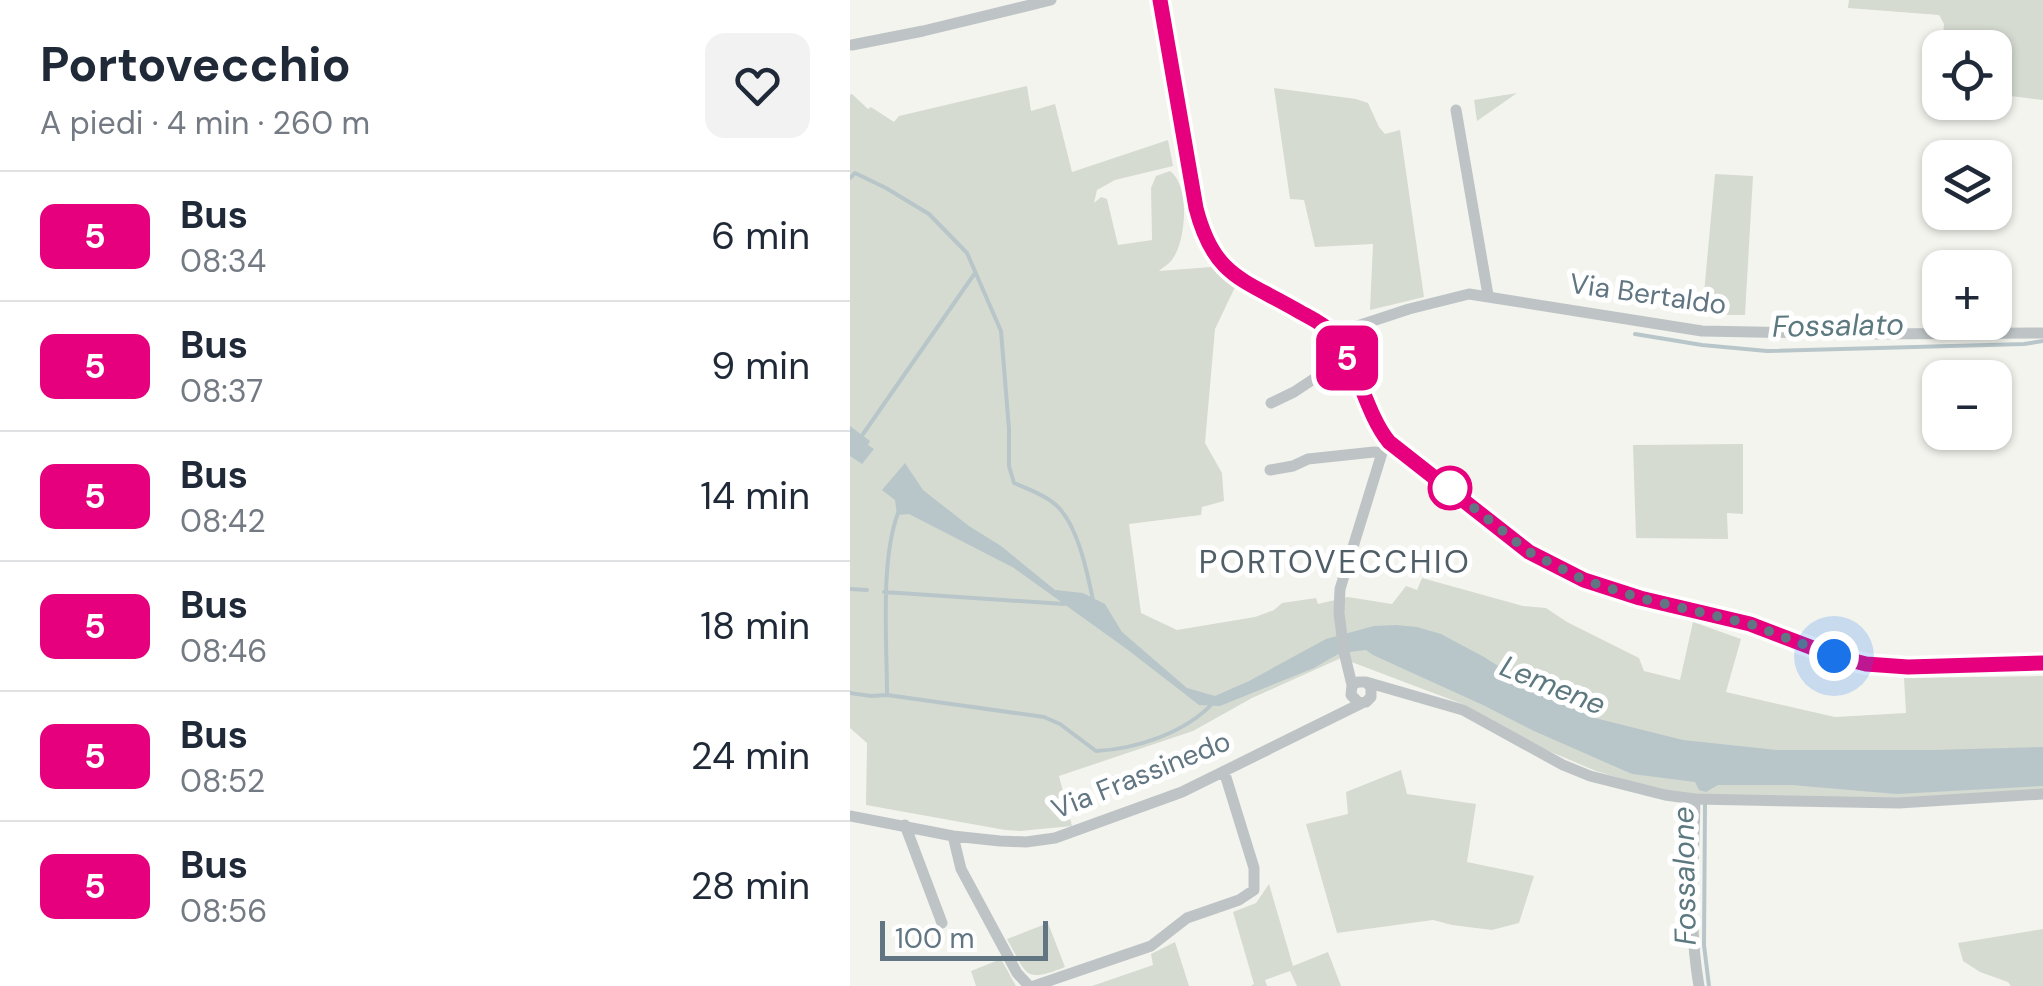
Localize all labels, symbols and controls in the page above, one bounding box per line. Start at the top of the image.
map controls [1922,30,2012,450]
button: locate [1922,30,2012,120]
text: Portovecchio [40,33,351,96]
button: heart [705,33,810,138]
text: A piedi · 4 min · 260 m [40,102,370,144]
button: layers [1922,140,2012,230]
text: Bus [180,190,248,240]
text: 6 min [711,211,810,261]
text: 5 [84,213,106,259]
text: 08:34 [180,240,266,282]
button: + [1922,250,2012,340]
street label: Via Bertaldo [1567,265,1729,323]
water label: Fossalato [1772,304,1904,346]
text: Bus [180,320,248,370]
line badge: 5 [1314,326,1380,390]
text: 5 [1336,335,1358,381]
text: 9 min [711,341,810,391]
text: 5 [84,343,106,389]
button: − [1922,360,2012,450]
text: 08:37 [180,370,263,412]
text: Bus [180,450,248,500]
unlabelled marker [1429,467,1471,509]
text: 14 min [700,471,810,521]
text: 5 [84,473,106,519]
text: 08:42 [180,500,266,542]
district label: PORTOVECCHIO [1199,541,1471,583]
text: Bus [180,580,248,630]
text: 18 min [700,601,810,651]
text: 5 [84,603,106,649]
text: 08:46 [180,630,267,672]
your location [1809,631,1859,681]
water label: Lemene [1495,646,1611,724]
text: Bus [180,710,248,760]
street label: Via Frassinedo [1046,722,1236,828]
text: 24 min [691,731,810,781]
text: 5 [84,733,106,779]
text: 08:52 [180,760,265,802]
water label: Fossalone [1663,806,1705,946]
text: Bus [180,840,248,890]
text: 28 min [691,861,810,911]
text: 5 [84,863,106,909]
text: 08:56 [180,890,267,932]
scale bar [880,916,1048,960]
text: 100 m [895,920,974,957]

